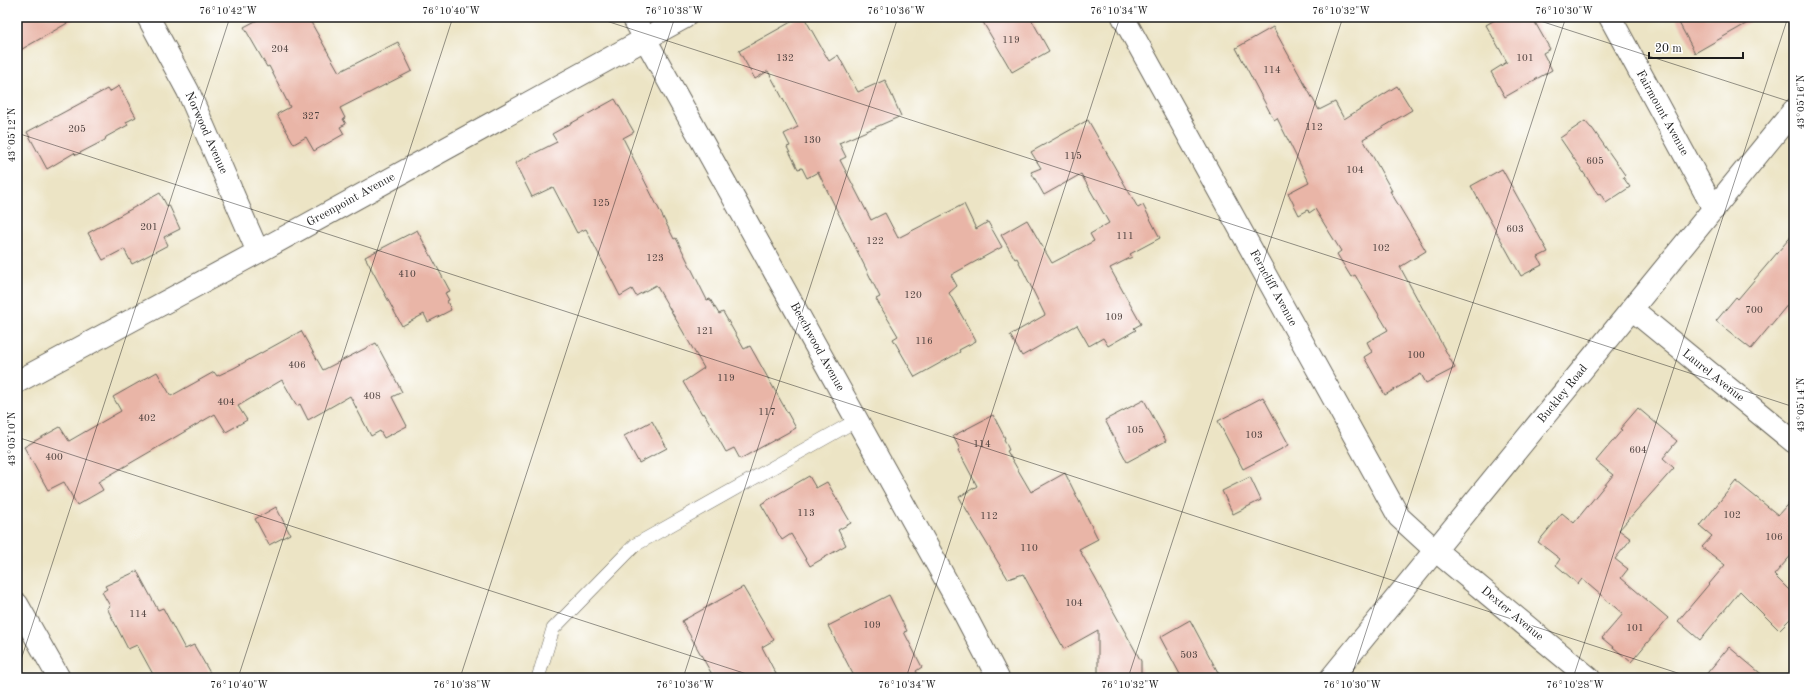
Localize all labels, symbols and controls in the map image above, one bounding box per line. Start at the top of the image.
text: 76°10'42"W [199,6,257,16]
text: 76°10'40"W [422,6,480,16]
text: 76°10'38"W [645,6,703,16]
text: 76°10'36"W [867,6,925,16]
text: 76°10'34"W [1090,6,1148,16]
text: 76°10'32"W [1312,6,1370,16]
text: 76°10'30"W [1535,6,1593,16]
scale bar [1649,34,1743,60]
house number: 119 [1002,35,1020,45]
text: 20 m [1655,43,1682,55]
house number: 204 [271,44,289,54]
house number: 132 [776,53,794,63]
house number: 101 [1516,53,1534,63]
house number: 114 [1263,65,1281,75]
street label: Fairmount Avenue [1634,68,1691,158]
text: 43°05'16"N [1796,74,1806,129]
street label: Norwood Avenue [183,90,230,176]
text: 43°05'12"N [7,107,17,162]
house number: 327 [302,111,320,121]
house number: 112 [1305,122,1323,132]
house number: 205 [68,124,86,134]
house number: 130 [803,135,821,145]
house number: 115 [1064,151,1082,161]
house number: 605 [1586,156,1604,166]
house number: 104 [1346,165,1364,175]
street label: Greenpoint Avenue [305,171,397,229]
house number: 125 [592,198,610,208]
house number: 201 [140,222,158,232]
house number: 603 [1506,224,1524,234]
house number: 111 [1116,231,1134,241]
house number: 122 [866,236,884,246]
house number: 102 [1372,243,1390,253]
street label: Ferncliff Avenue [1247,248,1299,329]
house number: 123 [646,253,664,263]
house number: 410 [398,269,416,279]
house number: 120 [904,290,922,300]
street label: Beechwood Avenue [788,301,847,394]
house number: 700 [1745,305,1763,315]
house number: 109 [1105,312,1123,322]
house number: 121 [696,326,714,336]
house number: 116 [915,336,933,346]
street label: Laurel Avenue [1680,348,1746,405]
house number: 100 [1407,350,1425,360]
house number: 406 [288,360,306,370]
street label: Buckley Road [1536,362,1590,426]
house number: 119 [717,373,735,383]
text: 43°05'14"N [1796,377,1806,432]
house number: 408 [363,391,381,401]
house number: 404 [217,397,235,407]
house number: 117 [758,407,776,417]
text: 43°05'10"N [7,411,17,466]
house number: 402 [138,413,156,423]
house number: 105 [1126,425,1144,435]
house number: 103 [1245,430,1263,440]
house number: 114 [973,439,991,449]
house number: 604 [1629,445,1647,455]
house number: 400 [45,452,63,462]
house number: 113 [797,508,815,518]
house number: 102 [1723,510,1741,520]
house number: 112 [980,511,998,521]
house number: 106 [1765,532,1783,542]
house number: 110 [1020,543,1038,553]
street label: Dexter Avenue [1479,585,1546,644]
house number: 104 [1065,598,1083,608]
house number: 114 [129,609,147,619]
house number: 109 [863,620,881,630]
house number: 101 [1626,623,1644,633]
house number: 503 [1180,650,1198,660]
text: 76°10'40"W [210,680,268,690]
text: 76°10'38"W [433,680,491,690]
text: 76°10'36"W [656,680,714,690]
text: 76°10'34"W [878,680,936,690]
text: 76°10'32"W [1101,680,1159,690]
text: 76°10'30"W [1323,680,1381,690]
text: 76°10'28"W [1546,680,1604,690]

